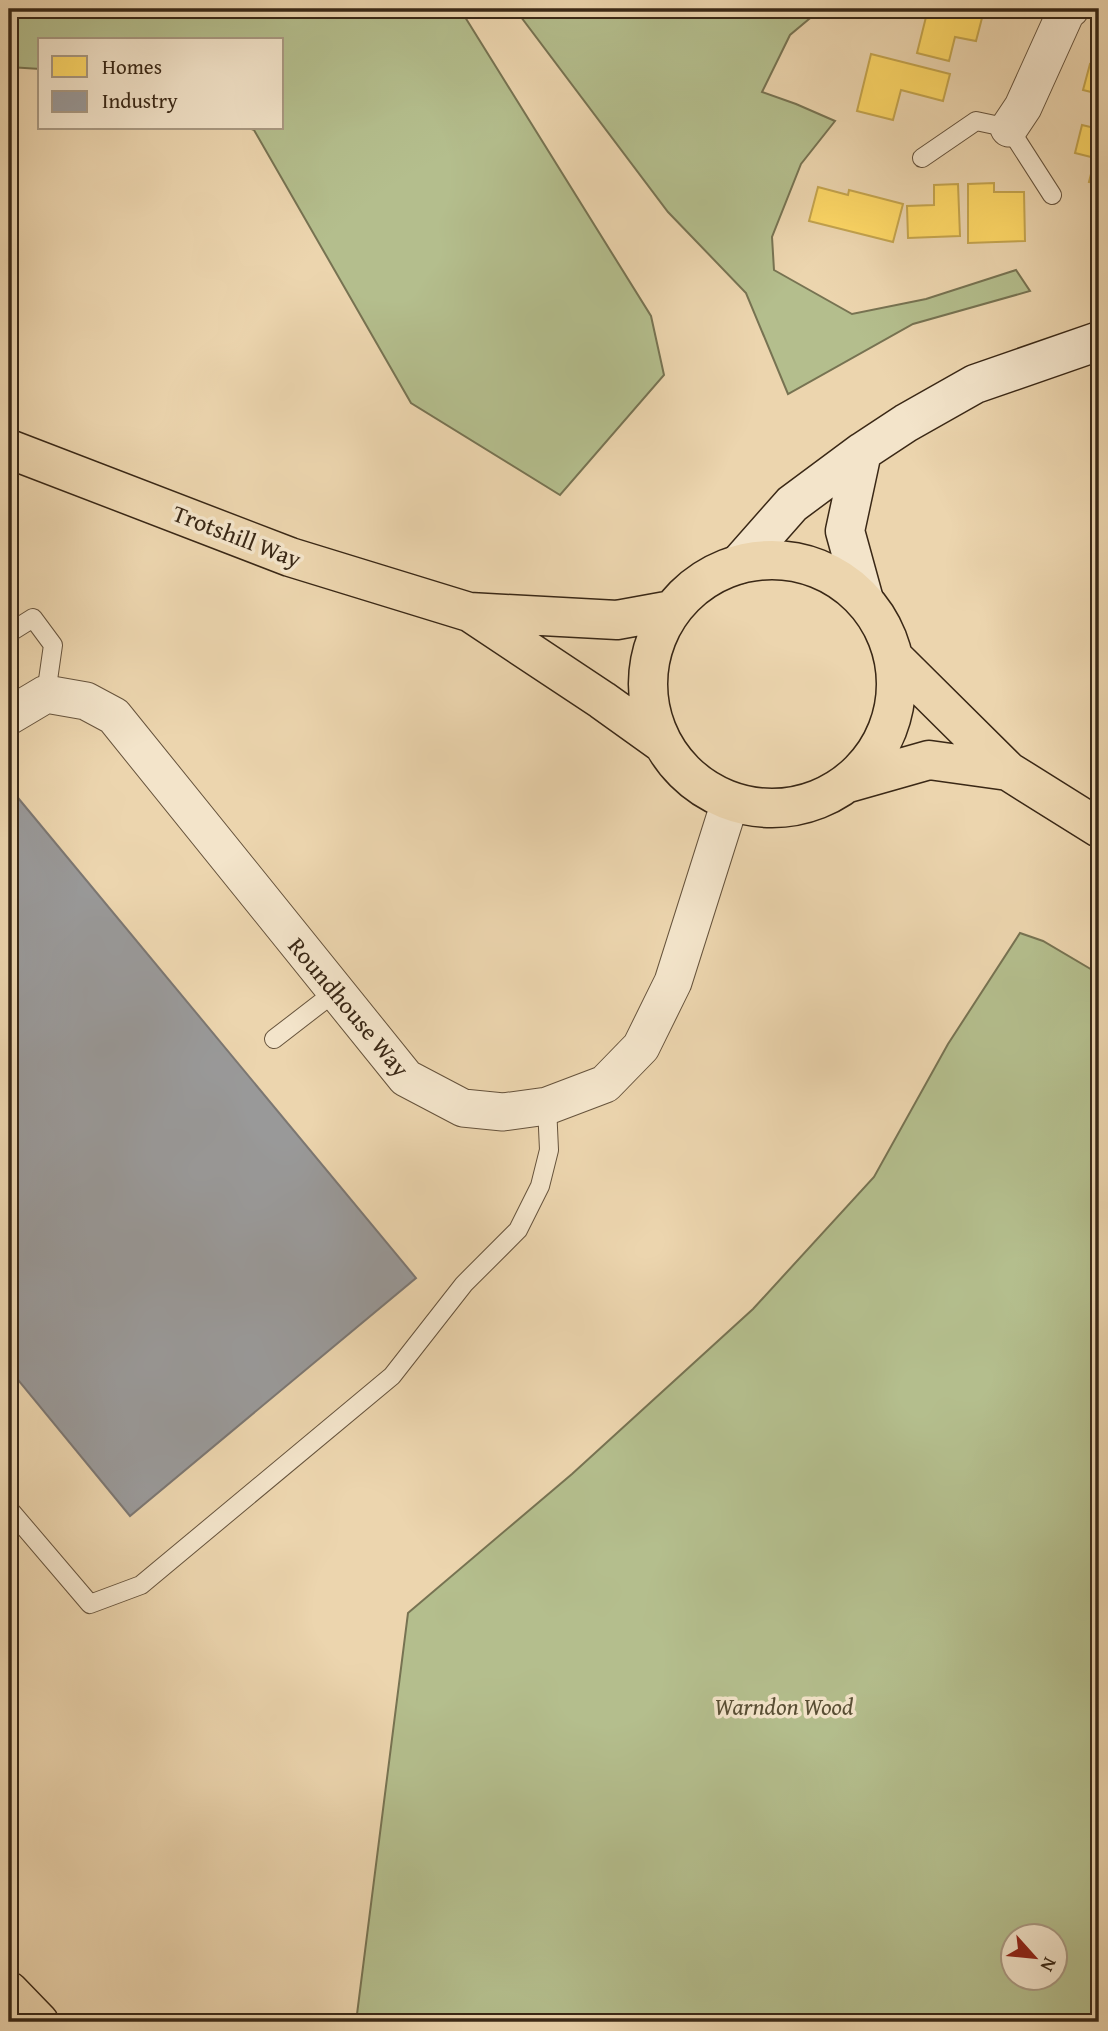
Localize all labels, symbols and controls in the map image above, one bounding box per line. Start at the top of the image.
legend [38,38,284,130]
text: Homes [102,51,162,82]
text: Industry [102,85,178,116]
street label: Trotshill Way [168,495,306,577]
street label: Roundhouse Way [280,930,418,1084]
park label: Warndon Wood [715,1689,854,1724]
north arrow [1000,1923,1070,1993]
text: N [1034,1953,1065,1977]

